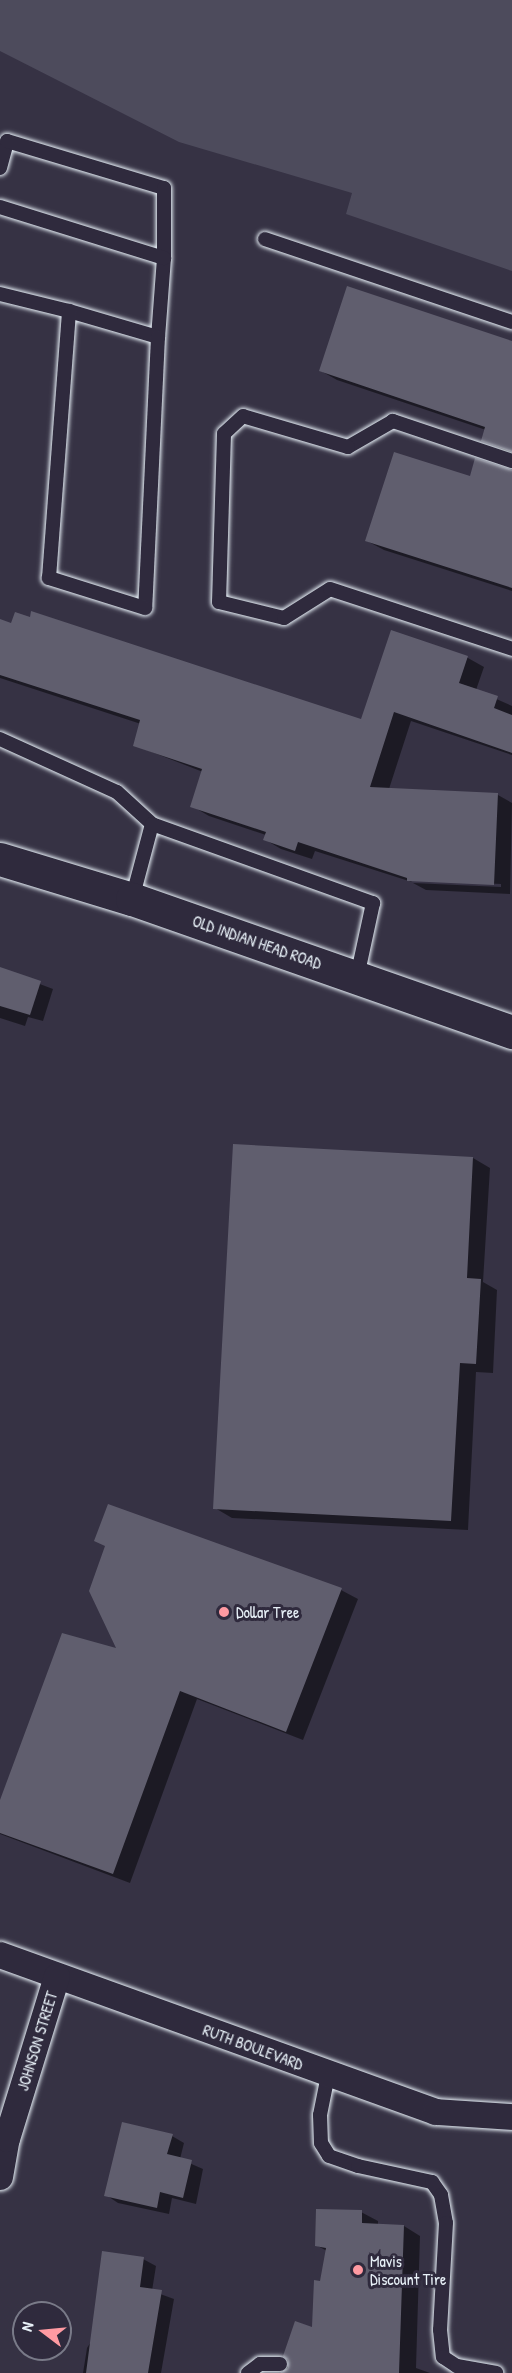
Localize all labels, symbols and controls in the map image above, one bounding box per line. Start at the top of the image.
street label: OLD INDIAN HEAD ROAD [190,911,324,973]
place label: Dollar Tree [236,1602,299,1622]
marker: Dollar Tree [217,1605,231,1619]
street label: JOHNSON STREET [13,1989,61,2093]
street label: RUTH BOULEVARD [200,2020,306,2074]
place label: Mavis Discount Tire [370,2251,446,2289]
marker: Mavis Discount Tire [351,2263,365,2277]
north arrow [12,2301,72,2361]
text: N [15,2319,38,2334]

